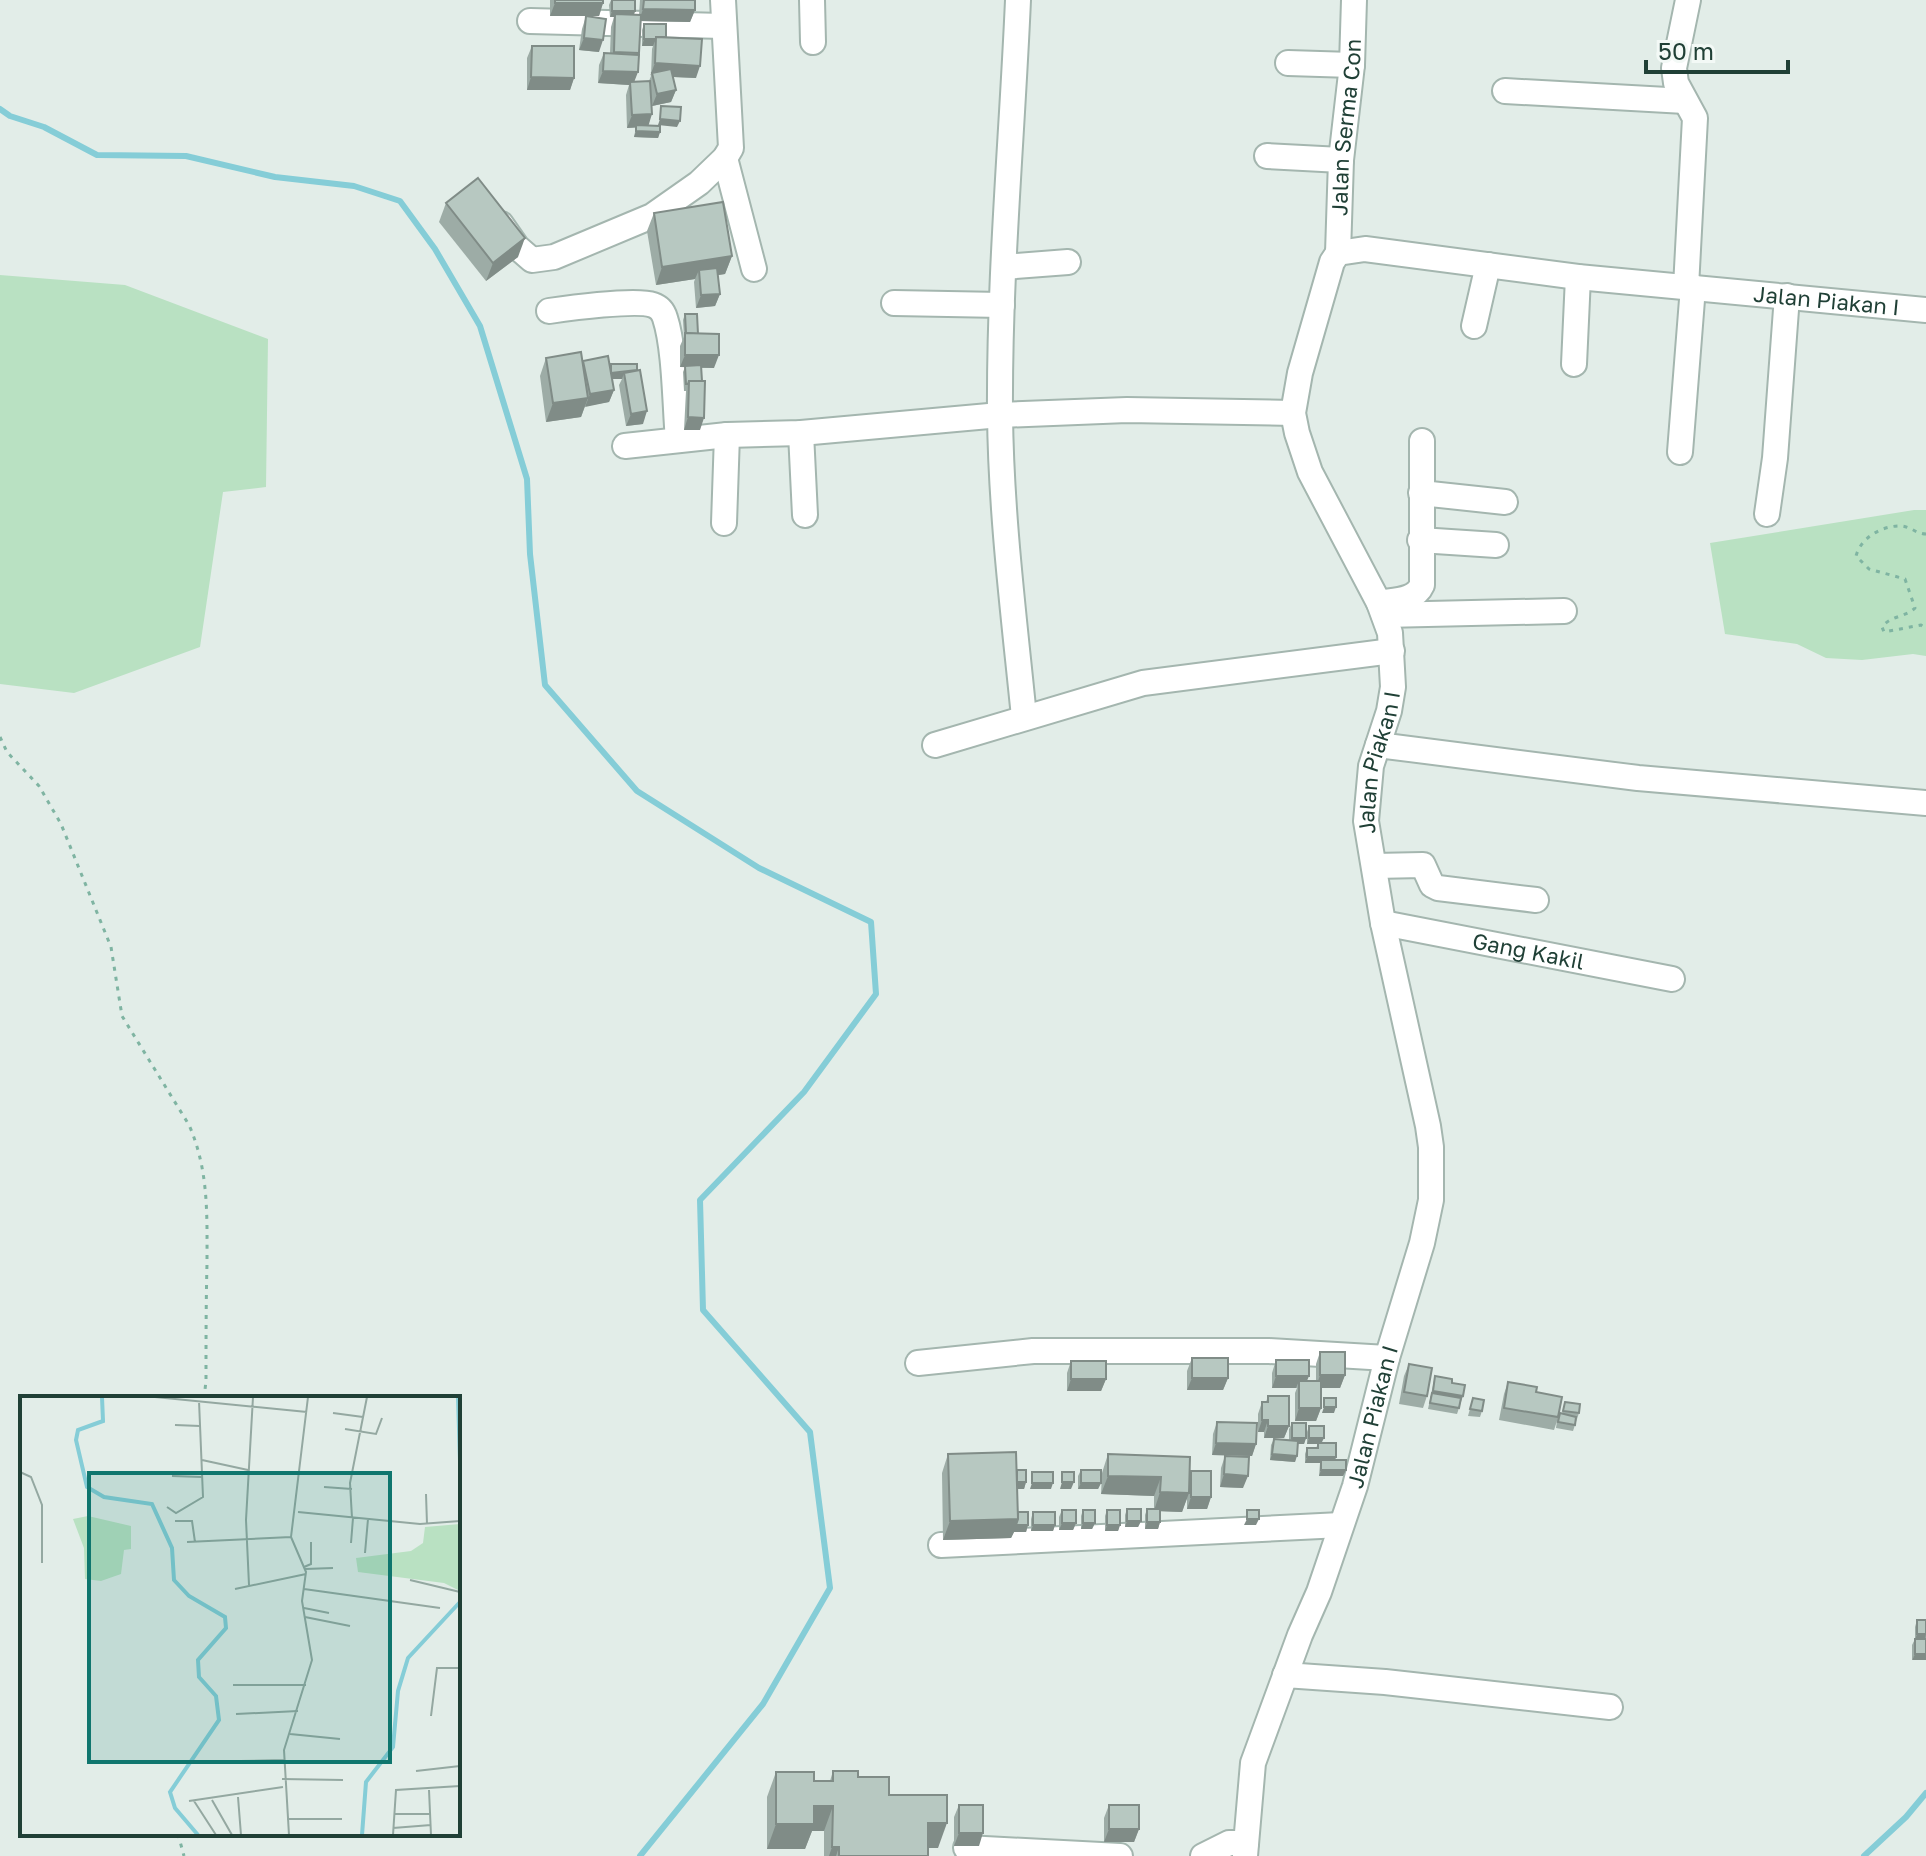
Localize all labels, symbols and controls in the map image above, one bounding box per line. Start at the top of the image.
scale bar [1646,24,1788,74]
text: 50 m [1658,36,1714,65]
street label: Jalan Serma Con [1325,38,1366,216]
street label: Jalan Piakan I [1752,280,1901,320]
street label: Jalan Piakan I [1352,689,1405,837]
street label: Gang Kakil [1470,927,1587,975]
street label: Jalan Piakan I [1341,1342,1403,1491]
inset map [20,1396,460,1836]

